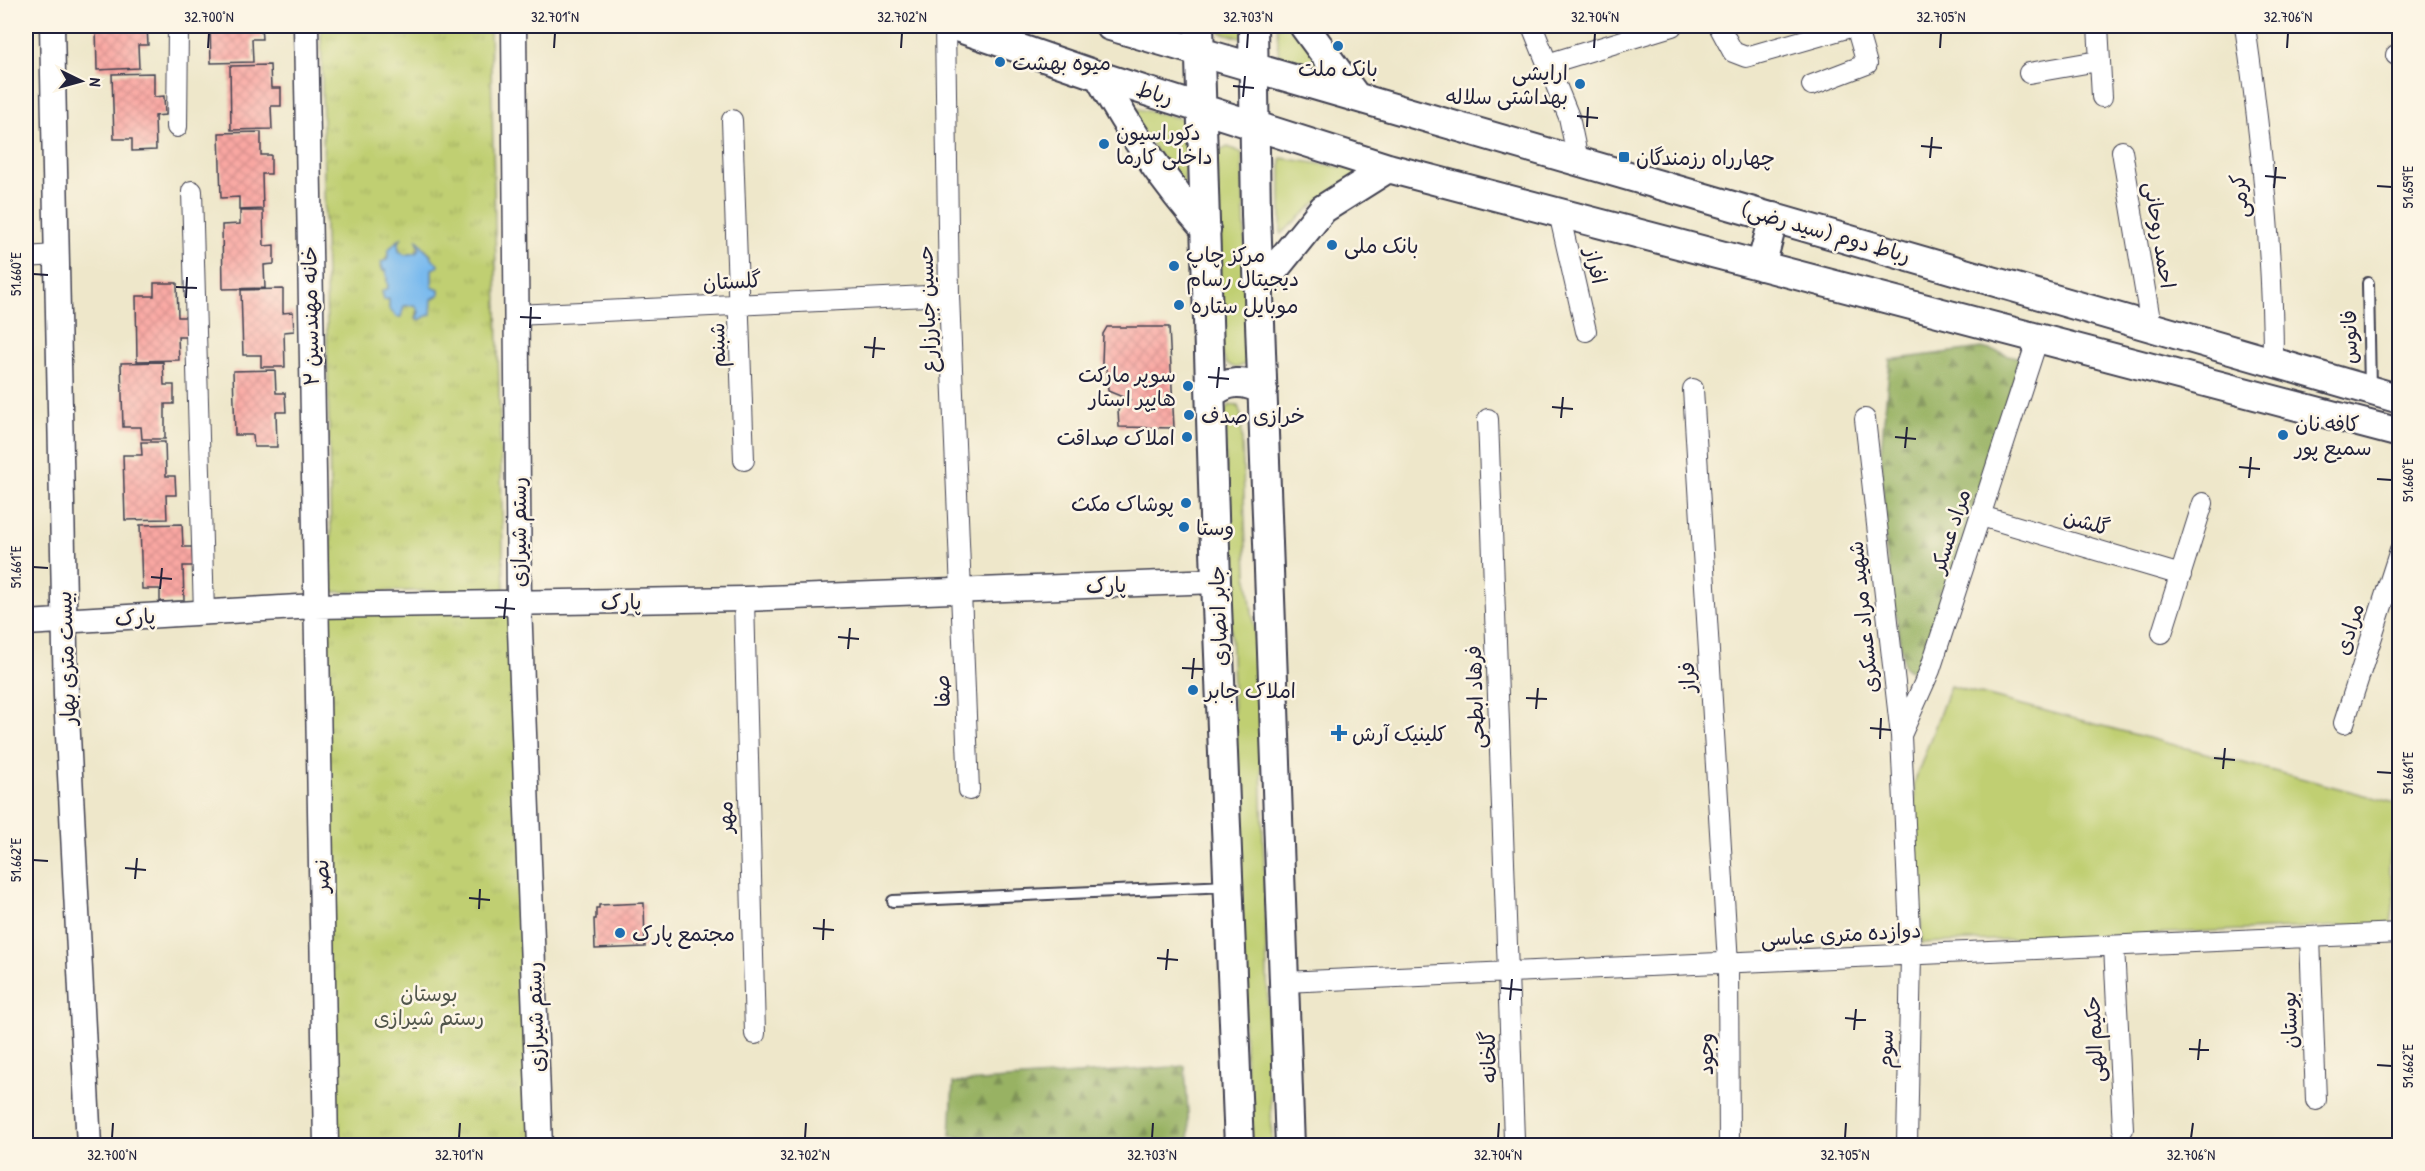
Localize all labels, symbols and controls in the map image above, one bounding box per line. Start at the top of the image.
text: 32.700°N [184,6,234,27]
text: 32.701°N [531,6,579,27]
text: 32.702°N [877,6,927,27]
text: 32.703°N [1223,6,1273,27]
text: 32.704°N [1571,6,1619,27]
text: 32.705°N [1917,6,1965,27]
text: 32.706°N [2264,6,2312,27]
marker: بانک ملت [1331,39,1345,53]
place label: میوه بهشت [1012,48,1111,77]
north arrow [51,51,111,111]
place label: بانک ملت [1298,54,1378,83]
marker: میوه بهشت [993,55,1007,69]
place label: ارایشی بهداشتی سلاله [1446,58,1568,111]
street label: رباط [1133,74,1177,112]
text: N [85,77,107,88]
marker: ارایشی بهداشتی سلاله [1573,77,1587,91]
place label: دکوراسیون داخلی کارما [1116,118,1213,171]
marker: دکوراسیون داخلی کارما [1097,137,1111,151]
place label: چهارراه رزمندگان [1636,143,1775,172]
marker: چهارراه رزمندگان [1617,150,1631,164]
text: 51.659°E [2397,165,2418,208]
street label: کرمی [2223,173,2255,219]
street label: احمد روحانی [2137,180,2183,290]
street label: رباط دوم (سید رضی) [1737,194,1914,272]
place label: بانک ملی [1344,231,1419,260]
marker: بانک ملی [1325,238,1339,252]
place label: مرکز چاپ دیجیتال رسام [1186,240,1299,295]
street label: افراز [1577,243,1614,287]
street label: حسین جبارزارع [910,245,945,373]
street label: خانه مهندسین ۲ [294,246,326,386]
text: 51.660°E [5,252,26,296]
marker: مرکز چاپ دیجیتال رسام [1167,259,1181,273]
street label: گلستان [702,265,762,297]
place label: موبایل ستاره [1191,291,1298,320]
marker: موبایل ستاره [1172,298,1186,312]
street label: فانوس [2334,310,2364,364]
street label: شبنم [702,322,734,368]
place label: سوپر مارکت هایپر استار [1078,360,1176,413]
marker: سوپر مارکت هایپر استار [1181,379,1195,393]
place label: خرازی صدف [1201,401,1305,430]
marker: خرازی صدف [1182,408,1196,422]
place label: کافه نان سمیع پور [2293,409,2372,463]
place label: املاک صداقت [1057,423,1175,452]
marker: کافه نان سمیع پور [2276,428,2290,442]
marker: املاک صداقت [1180,430,1194,444]
text: 51.660°E [2397,458,2418,502]
street label: رستم شیرازی [504,477,535,587]
street label: مراد عسکر [1922,485,1977,579]
place label: پوشاک مکث [1071,489,1174,518]
marker: پوشاک مکث [1179,496,1193,510]
street label: گلشن [2060,502,2114,542]
place label: وستا [1196,513,1234,542]
marker: وستا [1177,520,1191,534]
street label: شهید مراد عسکری [1841,540,1885,694]
text: 51.661°E [5,545,26,588]
street label: جابر انصاری [1202,565,1234,667]
street label: پارک [1085,570,1127,600]
street label: پارک [600,587,642,617]
street label: بیست متری بهار [49,590,83,728]
street label: مرادی [2327,599,2371,659]
street label: پارک [114,601,156,633]
street label: فرهاد ابطحی [1459,645,1491,749]
street label: فراز [1672,661,1702,695]
street label: صفا [927,674,957,708]
place label: املاک جابر [1203,676,1296,705]
marker: املاک جابر [1186,683,1200,697]
place label: کلینیک آرش [1352,719,1447,748]
marker: کلینیک آرش [1330,724,1348,742]
text: 51.661°E [2397,751,2418,794]
street label: مهر [710,801,740,835]
text: 51.662°E [5,838,26,882]
street label: نصر [306,859,336,895]
street label: دوازده متری عباسی [1760,915,1922,953]
place label: مجتمع پارک [632,919,735,949]
marker: مجتمع پارک [613,926,627,940]
street label: رستم شیرازی [519,961,553,1073]
park label: بوستان رستم شیرازی [374,979,484,1034]
street label: بوستان [2274,991,2304,1049]
street label: حکیم الهی [2077,995,2113,1083]
street label: سوم [1870,1029,1902,1069]
street label: گلخانه [1473,1030,1503,1084]
street label: وجود [1691,1033,1720,1075]
text: 51.662°E [2397,1044,2418,1088]
text: 32.700°N [87,1144,137,1165]
text: 32.701°N [435,1144,483,1165]
text: 32.702°N [780,1144,830,1165]
text: 32.703°N [1127,1144,1177,1165]
text: 32.704°N [1474,1144,1522,1165]
text: 32.705°N [1821,1144,1869,1165]
text: 32.706°N [2167,1144,2215,1165]

